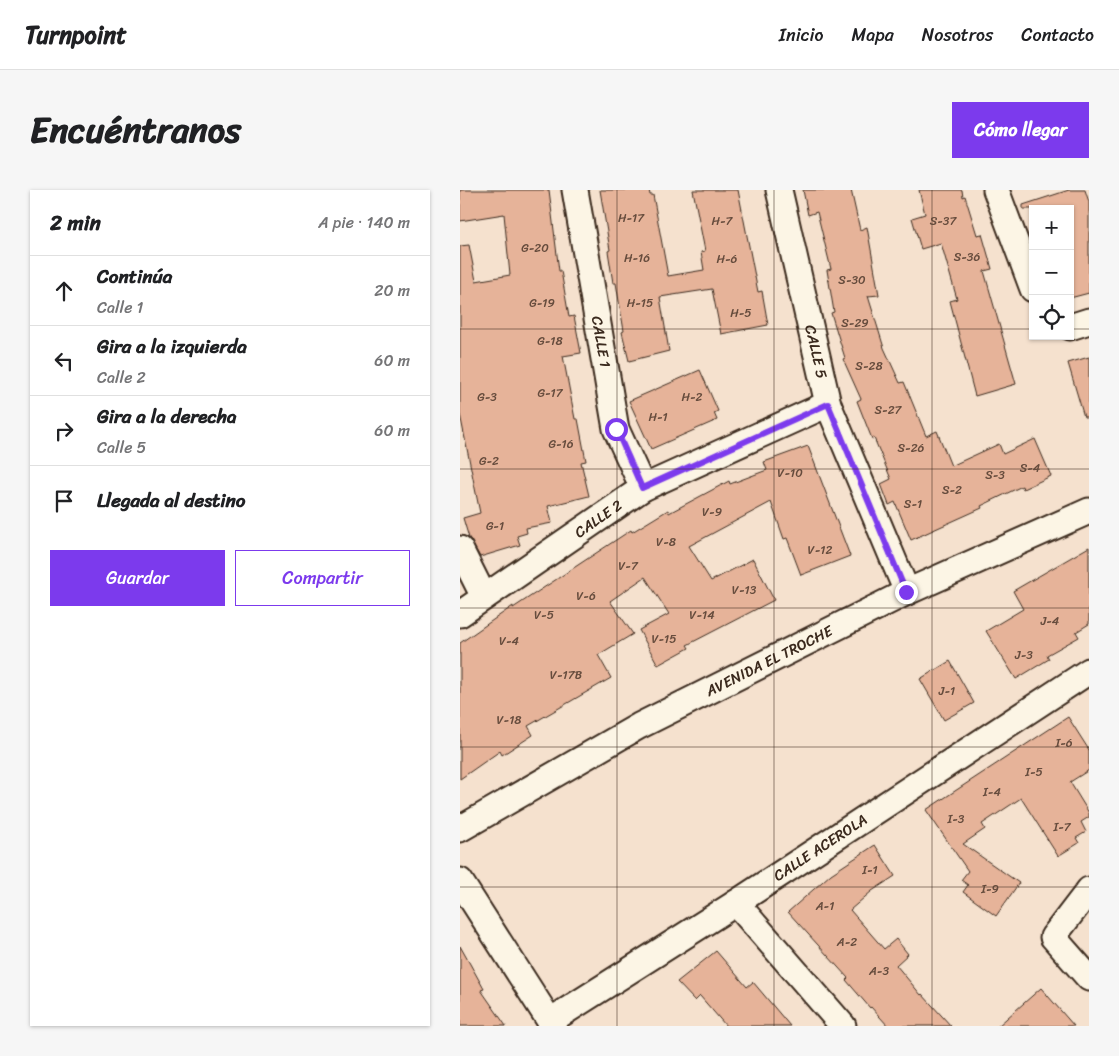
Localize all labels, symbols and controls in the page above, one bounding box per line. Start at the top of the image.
text: Turnpoint [25,14,127,56]
text: Inicio [779,19,824,51]
text: Mapa [852,19,894,51]
text: Nosotros [922,19,993,51]
text: Contacto [1021,19,1094,51]
text: Encuéntranos [30,99,241,161]
button: Cómo llegar [952,102,1089,158]
text: 2 min [50,204,101,242]
map controls [1029,205,1074,340]
button: + [1029,205,1074,250]
house number: H-17 [618,207,645,229]
text: A pie · 140 m [318,208,410,237]
house number: H-7 [712,210,734,232]
house number: S-37 [930,210,957,232]
house number: G-20 [521,237,549,259]
house number: S-36 [954,246,980,268]
house number: H-16 [624,247,650,269]
house number: H-6 [717,248,738,270]
button: − [1029,250,1074,295]
text: Continúa [97,260,172,293]
house number: S-30 [838,269,866,291]
text: 20 m [374,276,410,305]
icon: ahead [50,277,78,305]
house number: G-19 [529,292,555,314]
house number: H-15 [627,292,653,314]
text: Calle 1 [97,293,143,322]
button: locate [1029,295,1074,340]
house number: H-5 [730,302,752,324]
house number: S-29 [841,312,869,334]
street label: CALLE 1 [584,314,618,369]
street label: CALLE 5 [797,322,835,381]
text: Gira a la izquierda [97,330,247,363]
house number: G-18 [537,330,563,352]
text: 60 m [374,346,410,375]
icon: left [50,347,78,375]
house number: S-28 [855,355,883,377]
text: Calle 2 [97,363,146,392]
house number: G-17 [537,382,564,404]
house number: G-3 [477,386,497,408]
house number: H-2 [682,386,703,408]
house number: S-27 [875,399,903,421]
text: Gira a la derecha [97,400,236,433]
house number: H-1 [648,406,668,428]
text: 60 m [374,416,410,445]
icon: right [50,417,78,445]
route start [605,418,628,441]
text: Calle 5 [97,433,146,462]
house number: G-16 [548,433,574,455]
house number: S-26 [898,437,925,459]
house number: G-2 [479,450,499,472]
house number: S-4 [1020,457,1041,479]
house number: V-10 [777,462,803,484]
house number: S-3 [985,464,1005,486]
house number: S-2 [942,479,962,501]
text: Llegada al destino [97,484,246,517]
icon: arrive [50,487,78,515]
street label: CALLE 2 [569,493,628,545]
house number: S-1 [904,493,922,515]
house number: V-9 [702,501,722,523]
house number: G-1 [486,515,504,537]
house number: V-8 [656,531,676,553]
house number: V-12 [808,539,832,561]
button: Guardar [50,550,225,606]
button: Compartir [235,550,410,606]
house number: V-7 [618,555,639,577]
house number: V-13 [732,579,757,601]
route end [895,581,918,604]
house number: V-6 [576,585,596,607]
house number: V-5 [534,604,554,626]
house number: V-14 [689,604,715,626]
house number: J-4 [1040,610,1060,632]
street label: AVENIDA EL TROCHE [700,617,839,704]
house number: V-15 [651,628,677,650]
house number: V-4 [499,630,520,652]
house number: J-3 [1014,644,1033,666]
house number: V-17B [550,664,583,686]
house number: J-1 [938,680,955,702]
house number: V-18 [496,709,522,731]
house number: I-6 [1054,732,1073,754]
house number: I-5 [1024,761,1043,783]
house number: I-4 [982,781,1001,803]
street label: CALLE ACEROLA [768,807,873,888]
house number: I-3 [947,808,965,830]
house number: I-7 [1052,816,1072,838]
house number: I-1 [861,859,878,881]
house number: I-9 [980,878,999,900]
house number: A-1 [815,895,834,917]
house number: A-2 [836,931,857,953]
house number: A-3 [868,960,889,982]

